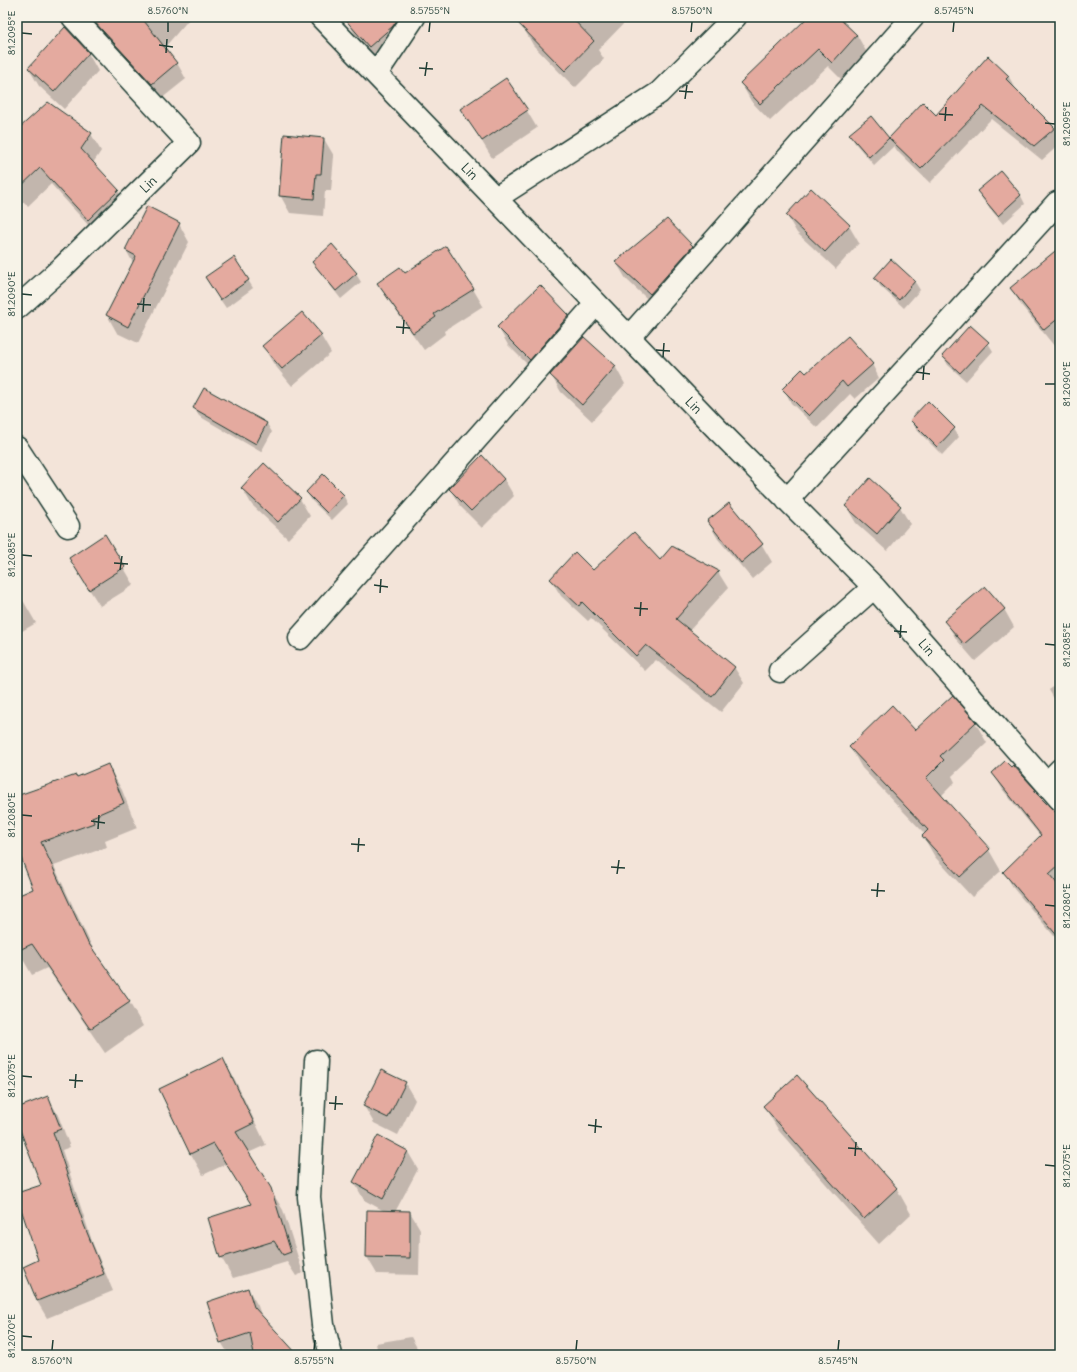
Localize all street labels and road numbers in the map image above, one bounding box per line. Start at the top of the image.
street label: Lin [457,159,482,184]
street label: Lin [136,172,161,197]
street label: Lin [681,393,706,418]
street label: Lin [914,635,939,660]

